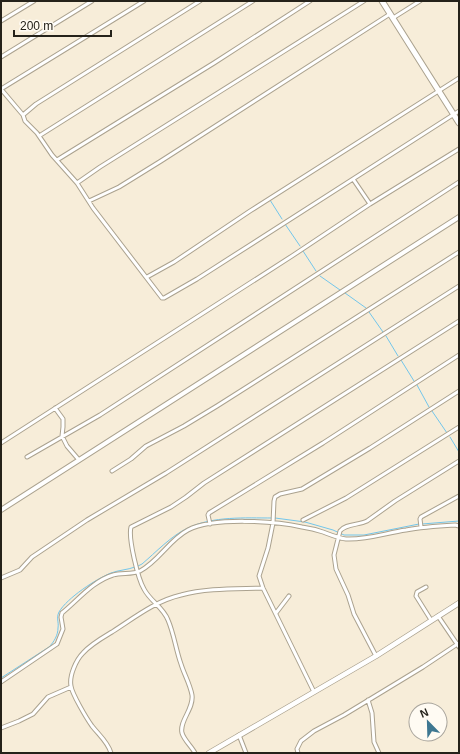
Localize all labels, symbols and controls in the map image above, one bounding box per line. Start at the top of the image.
scale bar [14,12,111,38]
text: 200 m [20,19,53,33]
north arrow [408,702,448,742]
text: N [418,706,430,720]

